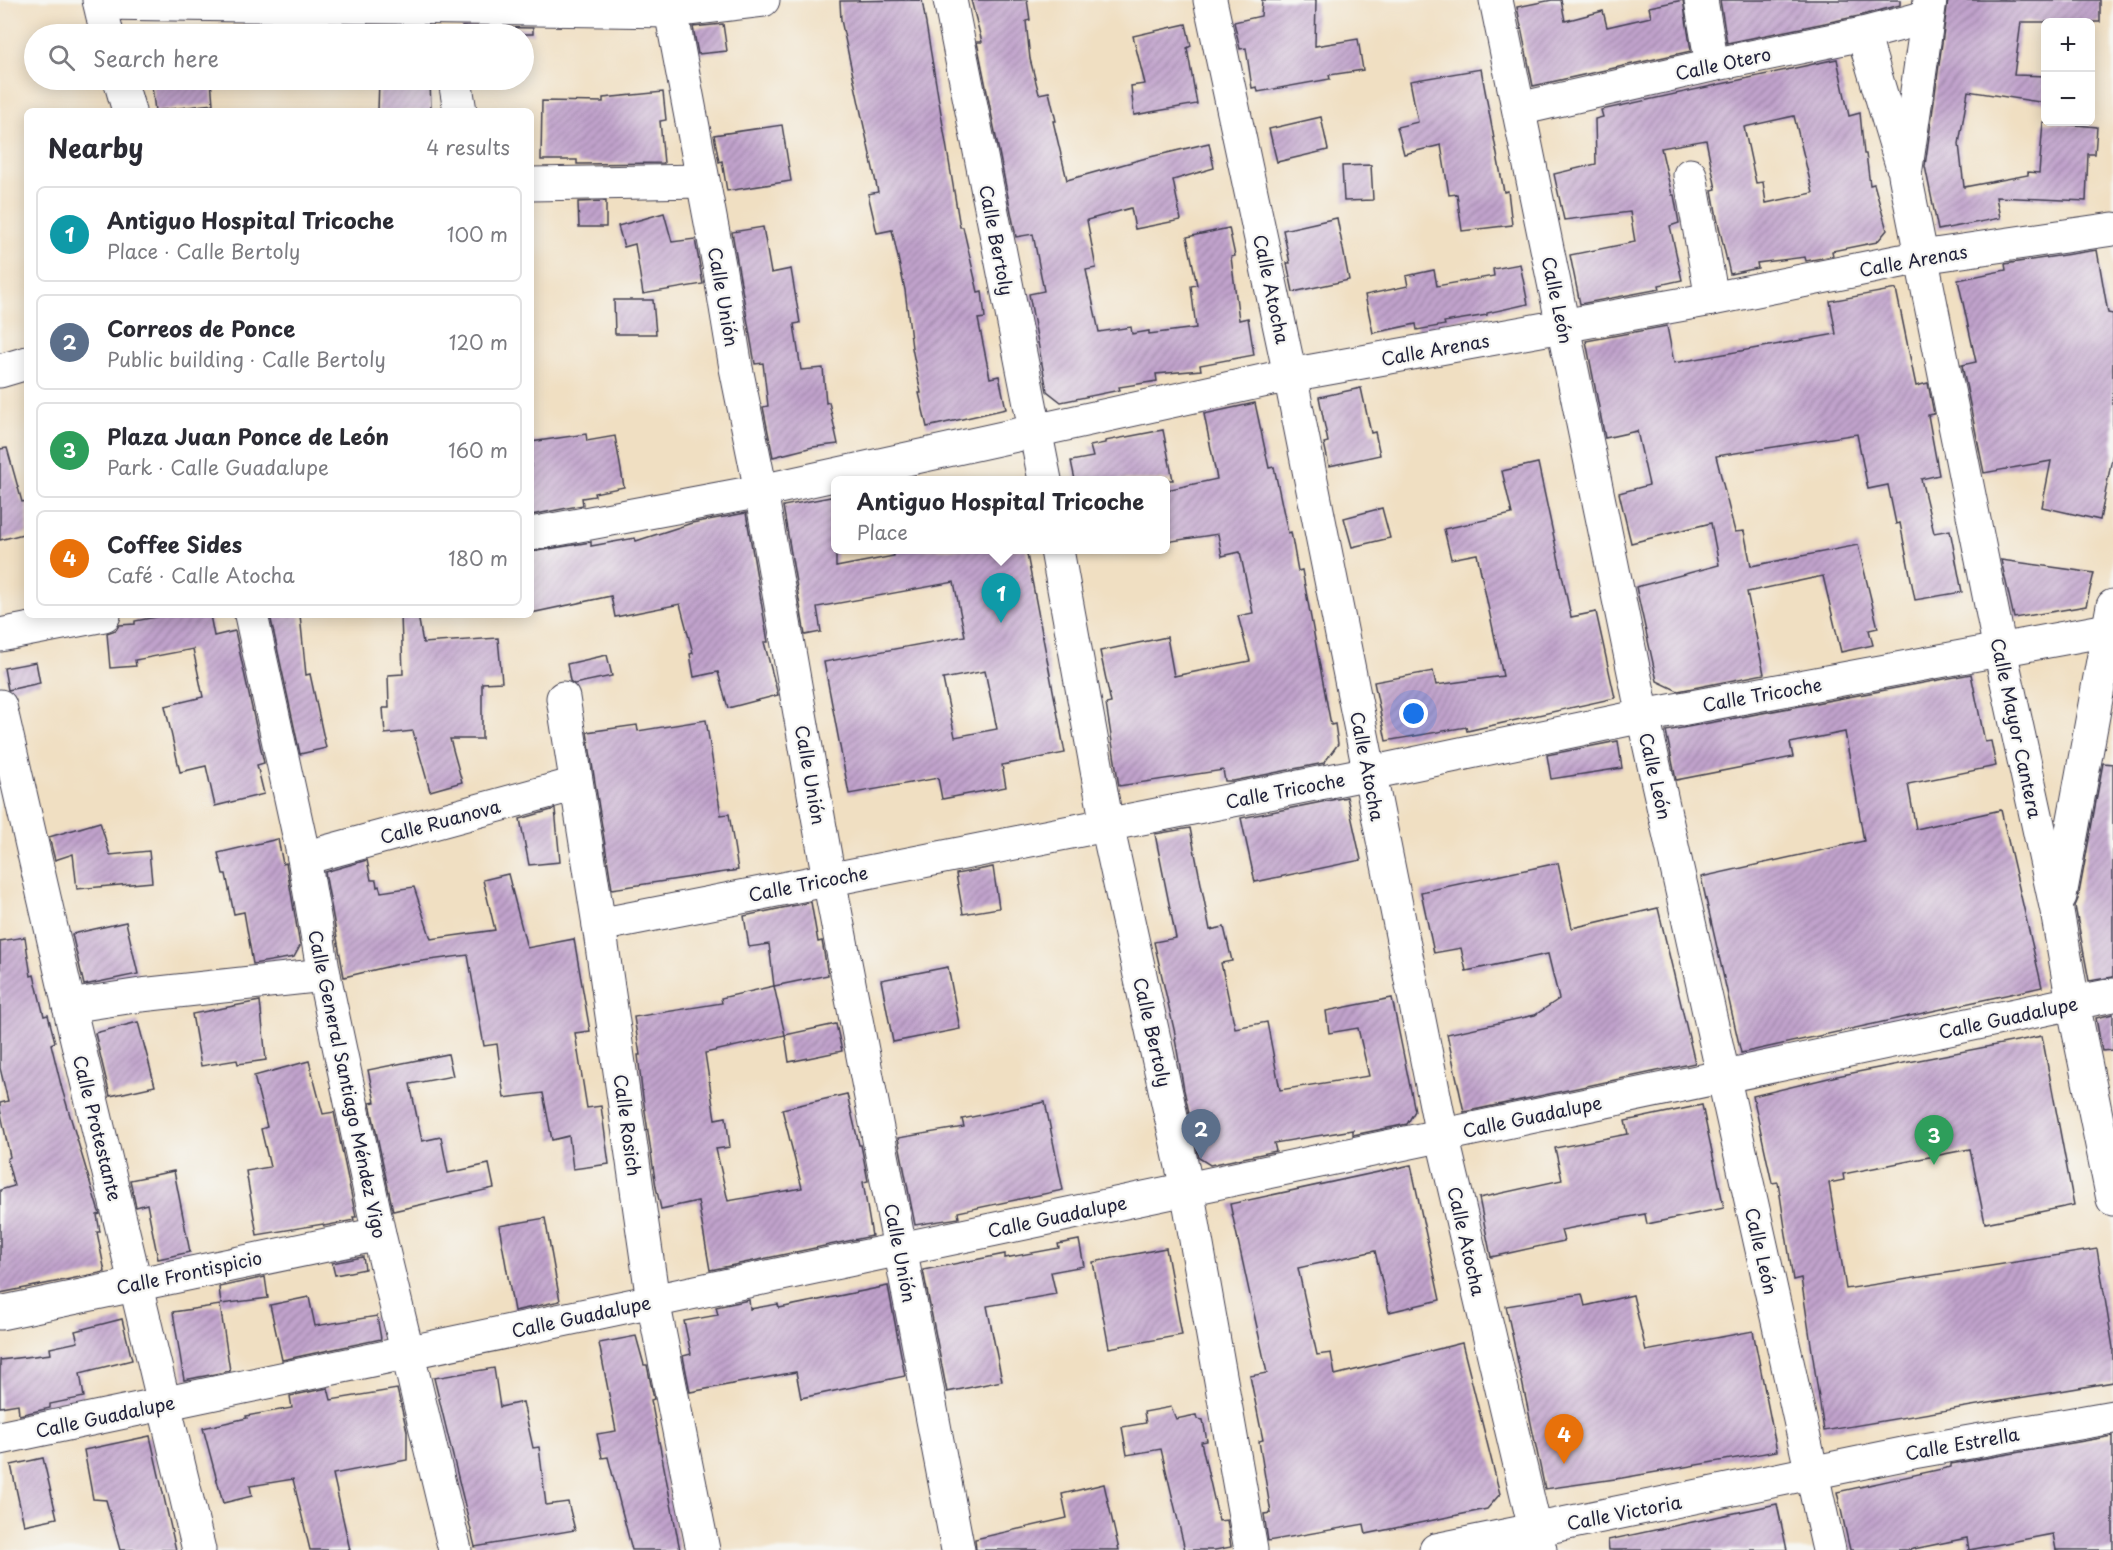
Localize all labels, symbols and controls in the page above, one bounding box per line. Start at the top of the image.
map controls [2041,18,2095,126]
button: + [2041,18,2095,72]
search box [24,24,534,90]
street label: Calle Otero [1673,40,1773,86]
icon: search [45,41,78,74]
text: Search here [93,41,219,74]
button: − [2041,72,2095,126]
text: Nearby [48,128,143,167]
text: 4 results [426,132,510,162]
street label: Calle Bertoly [973,182,1021,298]
text: Antiguo Hospital Tricoche [107,203,394,236]
text: 1 [65,219,74,249]
text: 100 m [447,219,508,249]
street label: Calle Atocha [1247,232,1297,347]
text: Place · Calle Bertoly [107,236,300,266]
street label: Calle Arenas [1857,237,1969,283]
street label: Calle Unión [702,245,746,349]
street label: Calle León [1536,254,1580,346]
text: Correos de Ponce [107,311,295,344]
street label: Calle Arenas [1379,326,1491,372]
text: 2 [62,327,77,357]
text: 120 m [449,327,508,357]
text: Public building · Calle Bertoly [107,344,386,374]
text: Plaza Juan Ponce de León [107,419,389,452]
text: 3 [63,435,76,465]
text: 160 m [448,435,508,465]
text: Park · Calle Guadalupe [107,452,329,482]
popup [831,476,1170,554]
text: Antiguo Hospital Tricoche [857,484,1144,517]
text: Place [857,517,908,547]
text: Coffee Sides [107,527,242,560]
text: 4 [63,543,76,573]
text: 180 m [448,543,508,573]
text: Café · Calle Atocha [107,560,295,590]
pin: 1 [982,574,1020,623]
street label: Calle Mayor Cantera [1985,635,2049,821]
street label: Calle Tricoche [1700,670,1824,718]
your location [1399,699,1428,728]
street label: Calle Atocha [1344,709,1392,824]
street label: Calle Unión [789,723,833,827]
street label: Calle León [1633,730,1679,822]
street label: Calle Tricoche [1223,765,1347,815]
street label: Calle Ruanova [377,792,503,850]
street label: Calle Tricoche [746,858,870,908]
street label: Calle General Santiago Méndez Vigo [302,927,394,1241]
street label: Calle Bertoly [1127,974,1179,1090]
street label: Calle Guadalupe [1936,989,2080,1045]
street label: Calle Protestante [67,1052,129,1204]
street label: Calle Rosich [607,1072,649,1178]
street label: Calle Guadalupe [1460,1088,1604,1144]
pin: 2 [1182,1110,1220,1159]
pin: 3 [1914,1116,1954,1165]
street label: Calle Atocha [1441,1184,1493,1299]
street label: Calle Guadalupe [985,1188,1129,1244]
street label: Calle Unión [878,1201,924,1305]
street label: Calle León [1739,1205,1785,1297]
street label: Calle Frontispicio [114,1243,264,1301]
street label: Calle Guadalupe [509,1288,653,1344]
street label: Calle Guadalupe [33,1388,177,1444]
pin: 4 [1544,1414,1584,1464]
street label: Calle Estrella [1903,1420,2022,1466]
street label: Calle Victoria [1564,1488,1684,1536]

